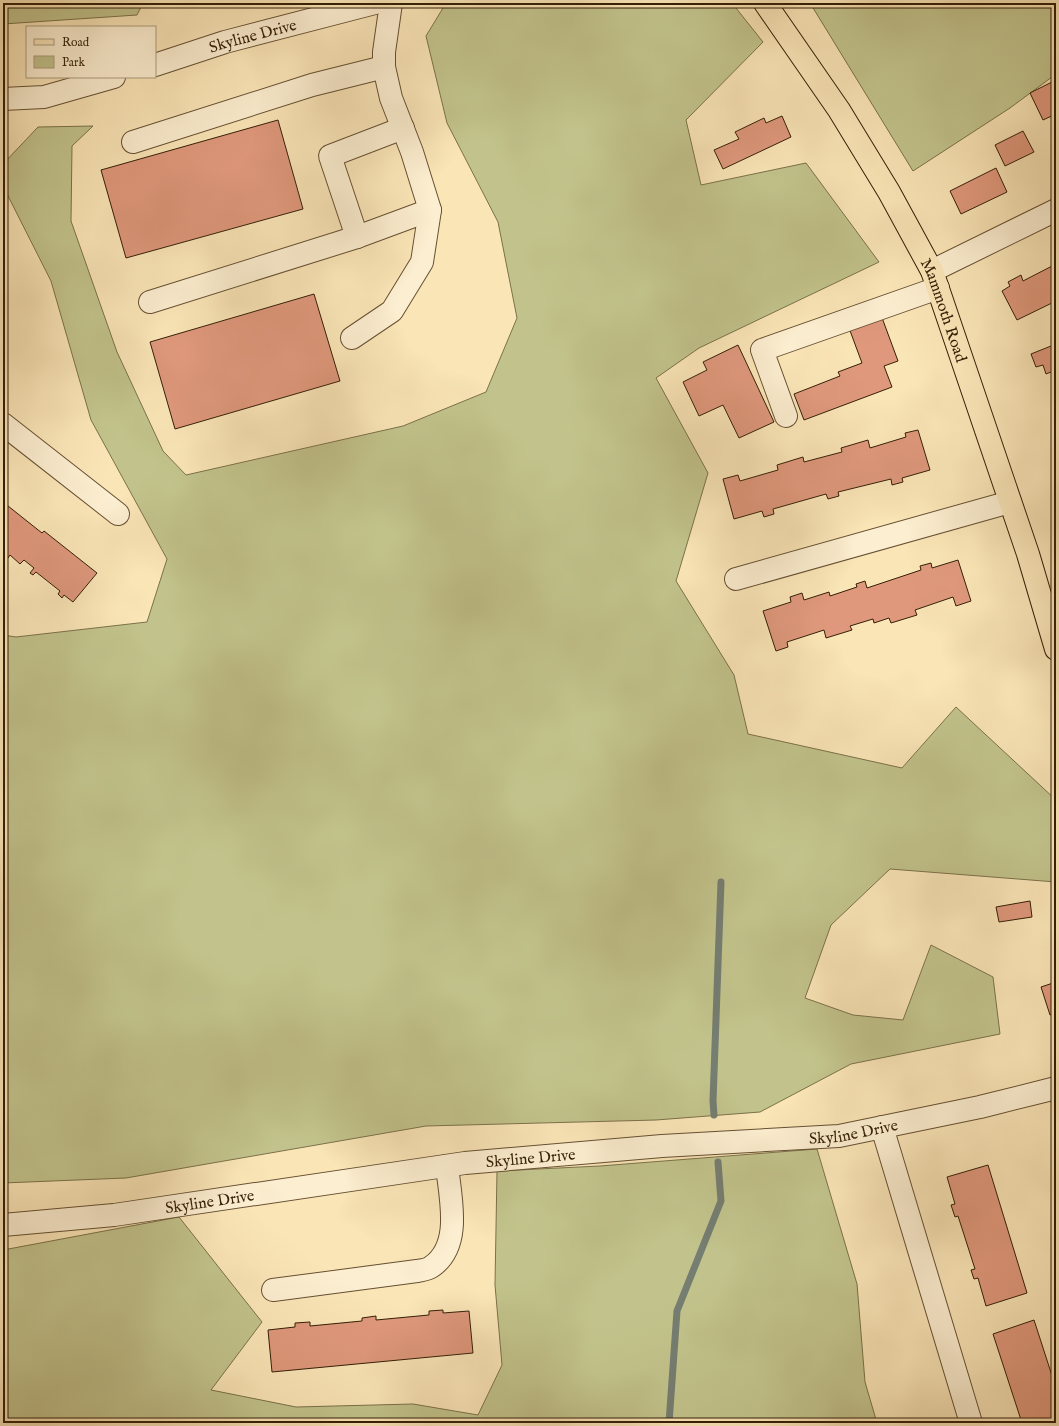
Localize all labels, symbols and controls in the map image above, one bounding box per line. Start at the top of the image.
street label: Skyline Drive [207,16,299,59]
legend [26,26,156,78]
text: Road [62,35,90,50]
text: Park [62,55,85,70]
street label: Mammoth Road [915,255,970,366]
street label: Skyline Drive [808,1116,900,1150]
street label: Skyline Drive [485,1146,576,1173]
street label: Skyline Drive [164,1186,256,1219]

